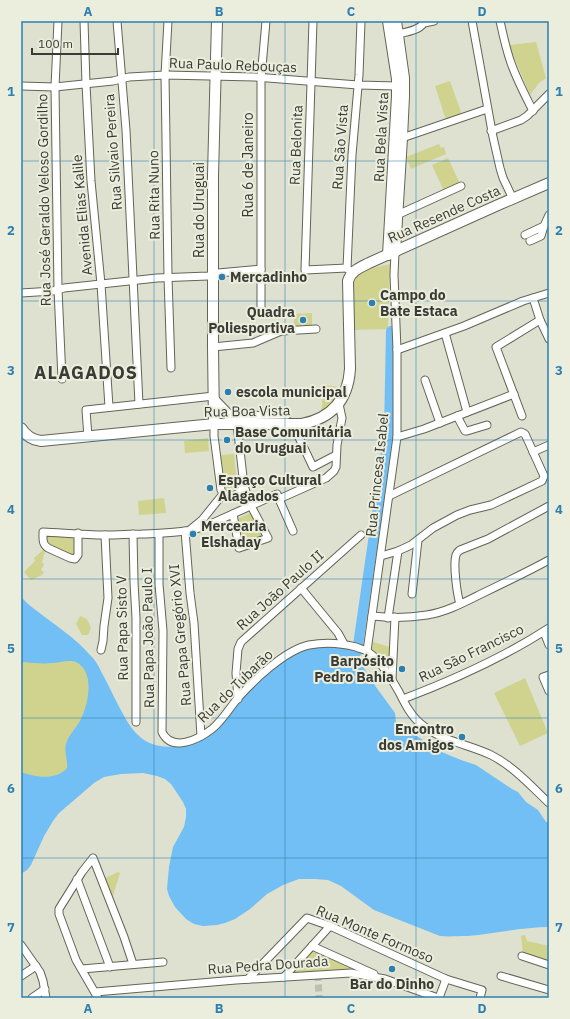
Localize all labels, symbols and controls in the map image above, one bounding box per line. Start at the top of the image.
text: A [84,3,93,20]
text: B [215,3,224,20]
text: C [347,3,356,20]
text: D [477,3,487,20]
scale bar [32,30,118,56]
text: 100 m [38,36,73,51]
street label: Rua Paulo Rebouças [169,54,298,76]
text: 1 [7,83,15,100]
text: 1 [555,83,563,100]
street label: Rua Bela Vista [370,91,392,183]
street label: Rua José Geraldo Veloso Gordilho [33,93,55,307]
street label: Rua Silvaio Pereira [100,93,126,211]
street label: Rua São Vista [328,103,352,190]
street label: Rua Belonita [286,104,306,185]
street label: Rua 6 de Janeiro [239,112,257,218]
street label: Rua Rita Nuno [144,150,164,240]
street label: Avenida Elias Kalile [68,153,96,276]
street label: Rua do Uruguai [190,162,208,258]
street label: Rua Resende Costa [385,181,504,247]
text: 2 [7,222,15,239]
text: 2 [555,222,563,239]
place label: Mercadinho [230,268,307,286]
marker: Mercadinho [217,272,227,282]
place label: Campo do Bate Estaca [380,286,458,320]
marker: Campo do Bate Estaca [367,298,377,308]
place label: Quadra Poliesportiva [208,303,295,337]
marker: Quadra Poliesportiva [298,315,308,325]
district label: ALAGADOS [34,361,138,384]
text: 3 [7,362,15,379]
text: 3 [555,362,563,379]
place label: escola municipal [236,383,347,401]
marker: escola municipal [223,387,233,397]
street label: Rua Boa Vista [204,401,291,421]
street label: Rua Princesa Isabel [362,412,392,538]
place label: Base Comunitária do Uruguai [235,423,352,457]
marker: Base Comunitária do Uruguai [222,435,232,445]
place label: Espaço Cultural Alagados [218,471,321,505]
marker: Espaço Cultural Alagados [205,483,215,493]
text: 4 [7,501,15,518]
text: 4 [555,501,563,518]
place label: Mercearia Elshaday [201,517,267,551]
marker: Mercearia Elshaday [188,529,198,539]
street label: Rua João Paulo II [233,546,327,634]
street label: Rua Papa Gregório XVI [165,563,195,707]
street label: Rua Papa João Paulo I [138,568,158,708]
street label: Rua Papa Sisto V [112,575,132,681]
street label: Rua São Francisco [416,620,527,686]
text: 5 [7,640,15,657]
text: 5 [555,640,563,657]
street label: Rua do Tubarão [193,645,277,727]
place label: Barpósito Pedro Bahia [314,652,394,686]
marker: Barpósito Pedro Bahia [397,664,407,674]
place label: Encontro dos Amigos [379,720,454,754]
marker: Encontro dos Amigos [457,732,467,742]
text: 6 [7,780,15,797]
text: 6 [555,780,563,797]
street label: Rua Monte Formoso [314,901,437,967]
text: 7 [7,919,15,936]
text: 7 [555,919,563,936]
street label: Rua Pedra Dourada [207,952,329,978]
marker: Bar do Dinho [387,964,397,974]
place label: Bar do Dinho [350,975,434,993]
text: A [84,1000,93,1017]
text: B [215,1000,224,1017]
text: C [347,1000,356,1017]
text: D [477,1000,487,1017]

